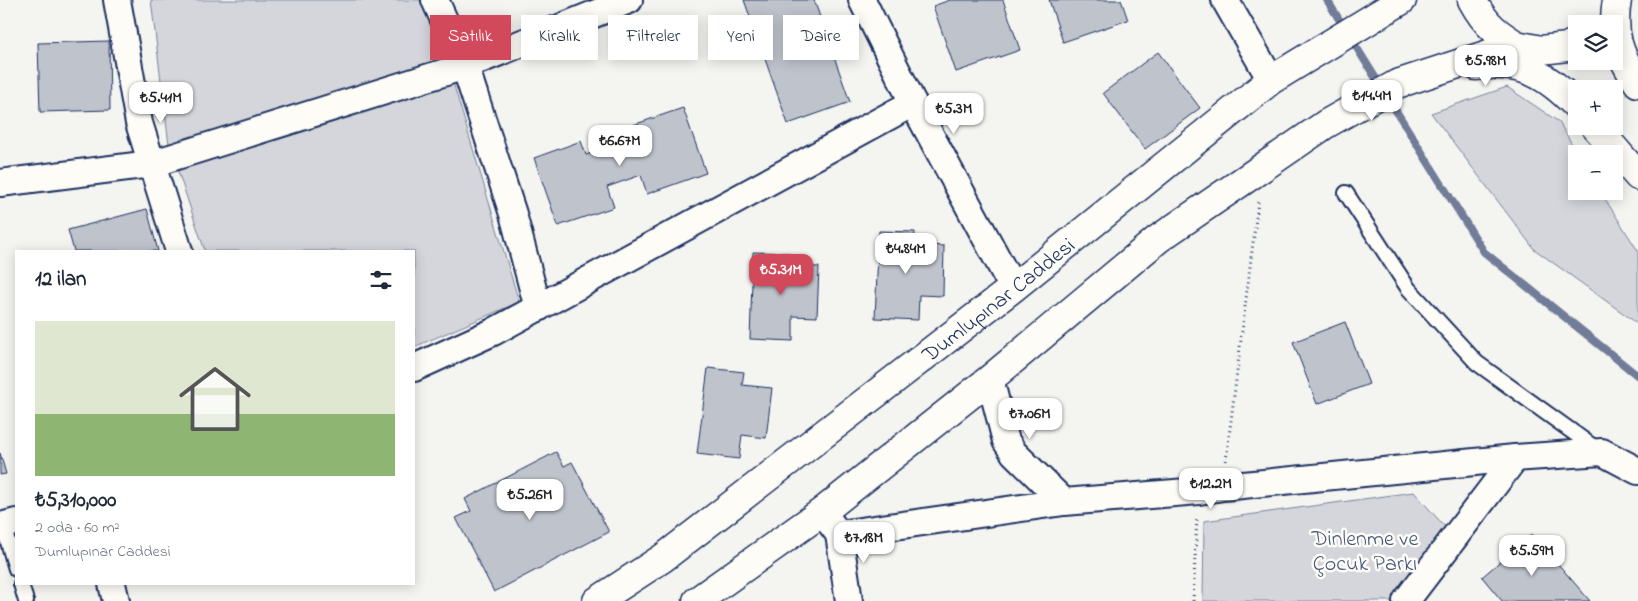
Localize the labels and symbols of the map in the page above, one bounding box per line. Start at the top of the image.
pin: ₺5.98M [1445,44,1527,87]
pin: ₺14.4M [1331,80,1413,122]
pin: ₺5.41M [120,82,202,124]
pin: ₺5.3M [919,92,989,135]
pin: ₺6.67M [579,124,661,167]
street label: Dumlupınar Caddesi [915,231,1083,372]
pin: ₺4.84M [865,232,947,275]
pin: ₺5.31M [740,254,822,296]
pin: ₺7.06M [989,398,1071,440]
pin: ₺12.2M [1170,468,1252,510]
pin: ₺5.26M [489,478,571,521]
pin: ₺7.18M [823,522,905,564]
park label: Dinlenme ve Çocuk Parkı [1311,524,1419,581]
pin: ₺5.59M [1491,534,1573,577]

